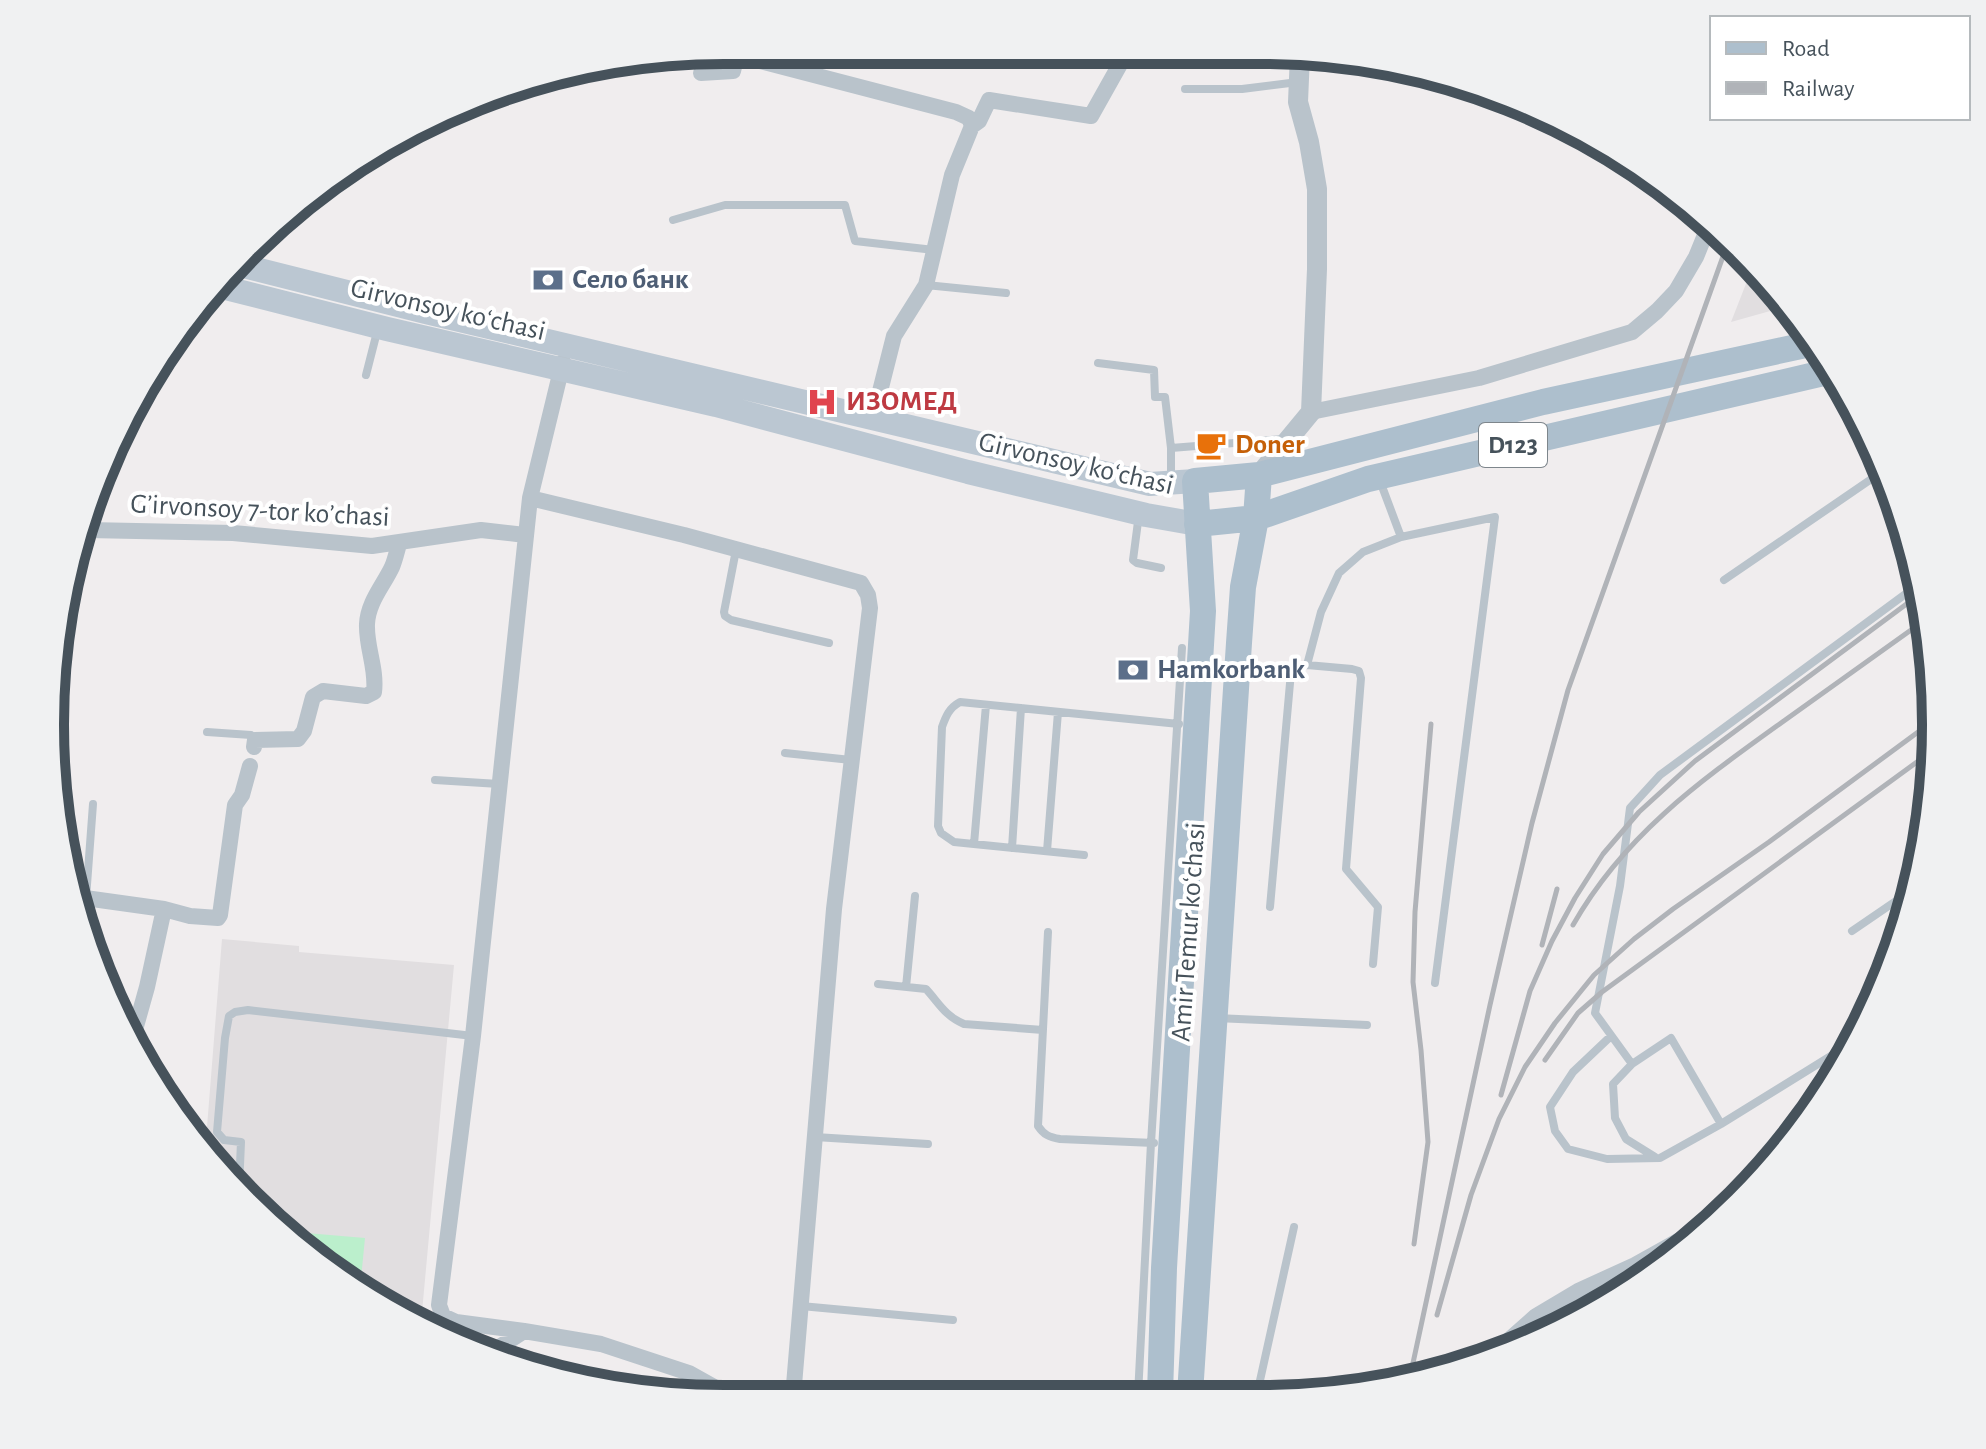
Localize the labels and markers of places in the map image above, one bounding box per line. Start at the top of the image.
bank icon: Село банк [531,263,565,297]
place label: Село банк [572,266,689,294]
hospital icon: ИЗОМЕД [805,385,839,419]
place label: ИЗОМЕД [846,388,957,416]
cafe icon: Doner [1194,428,1228,462]
place label: Doner [1235,431,1305,459]
bank icon: Hamkorbank [1116,653,1150,687]
place label: Hamkorbank [1157,656,1305,684]

